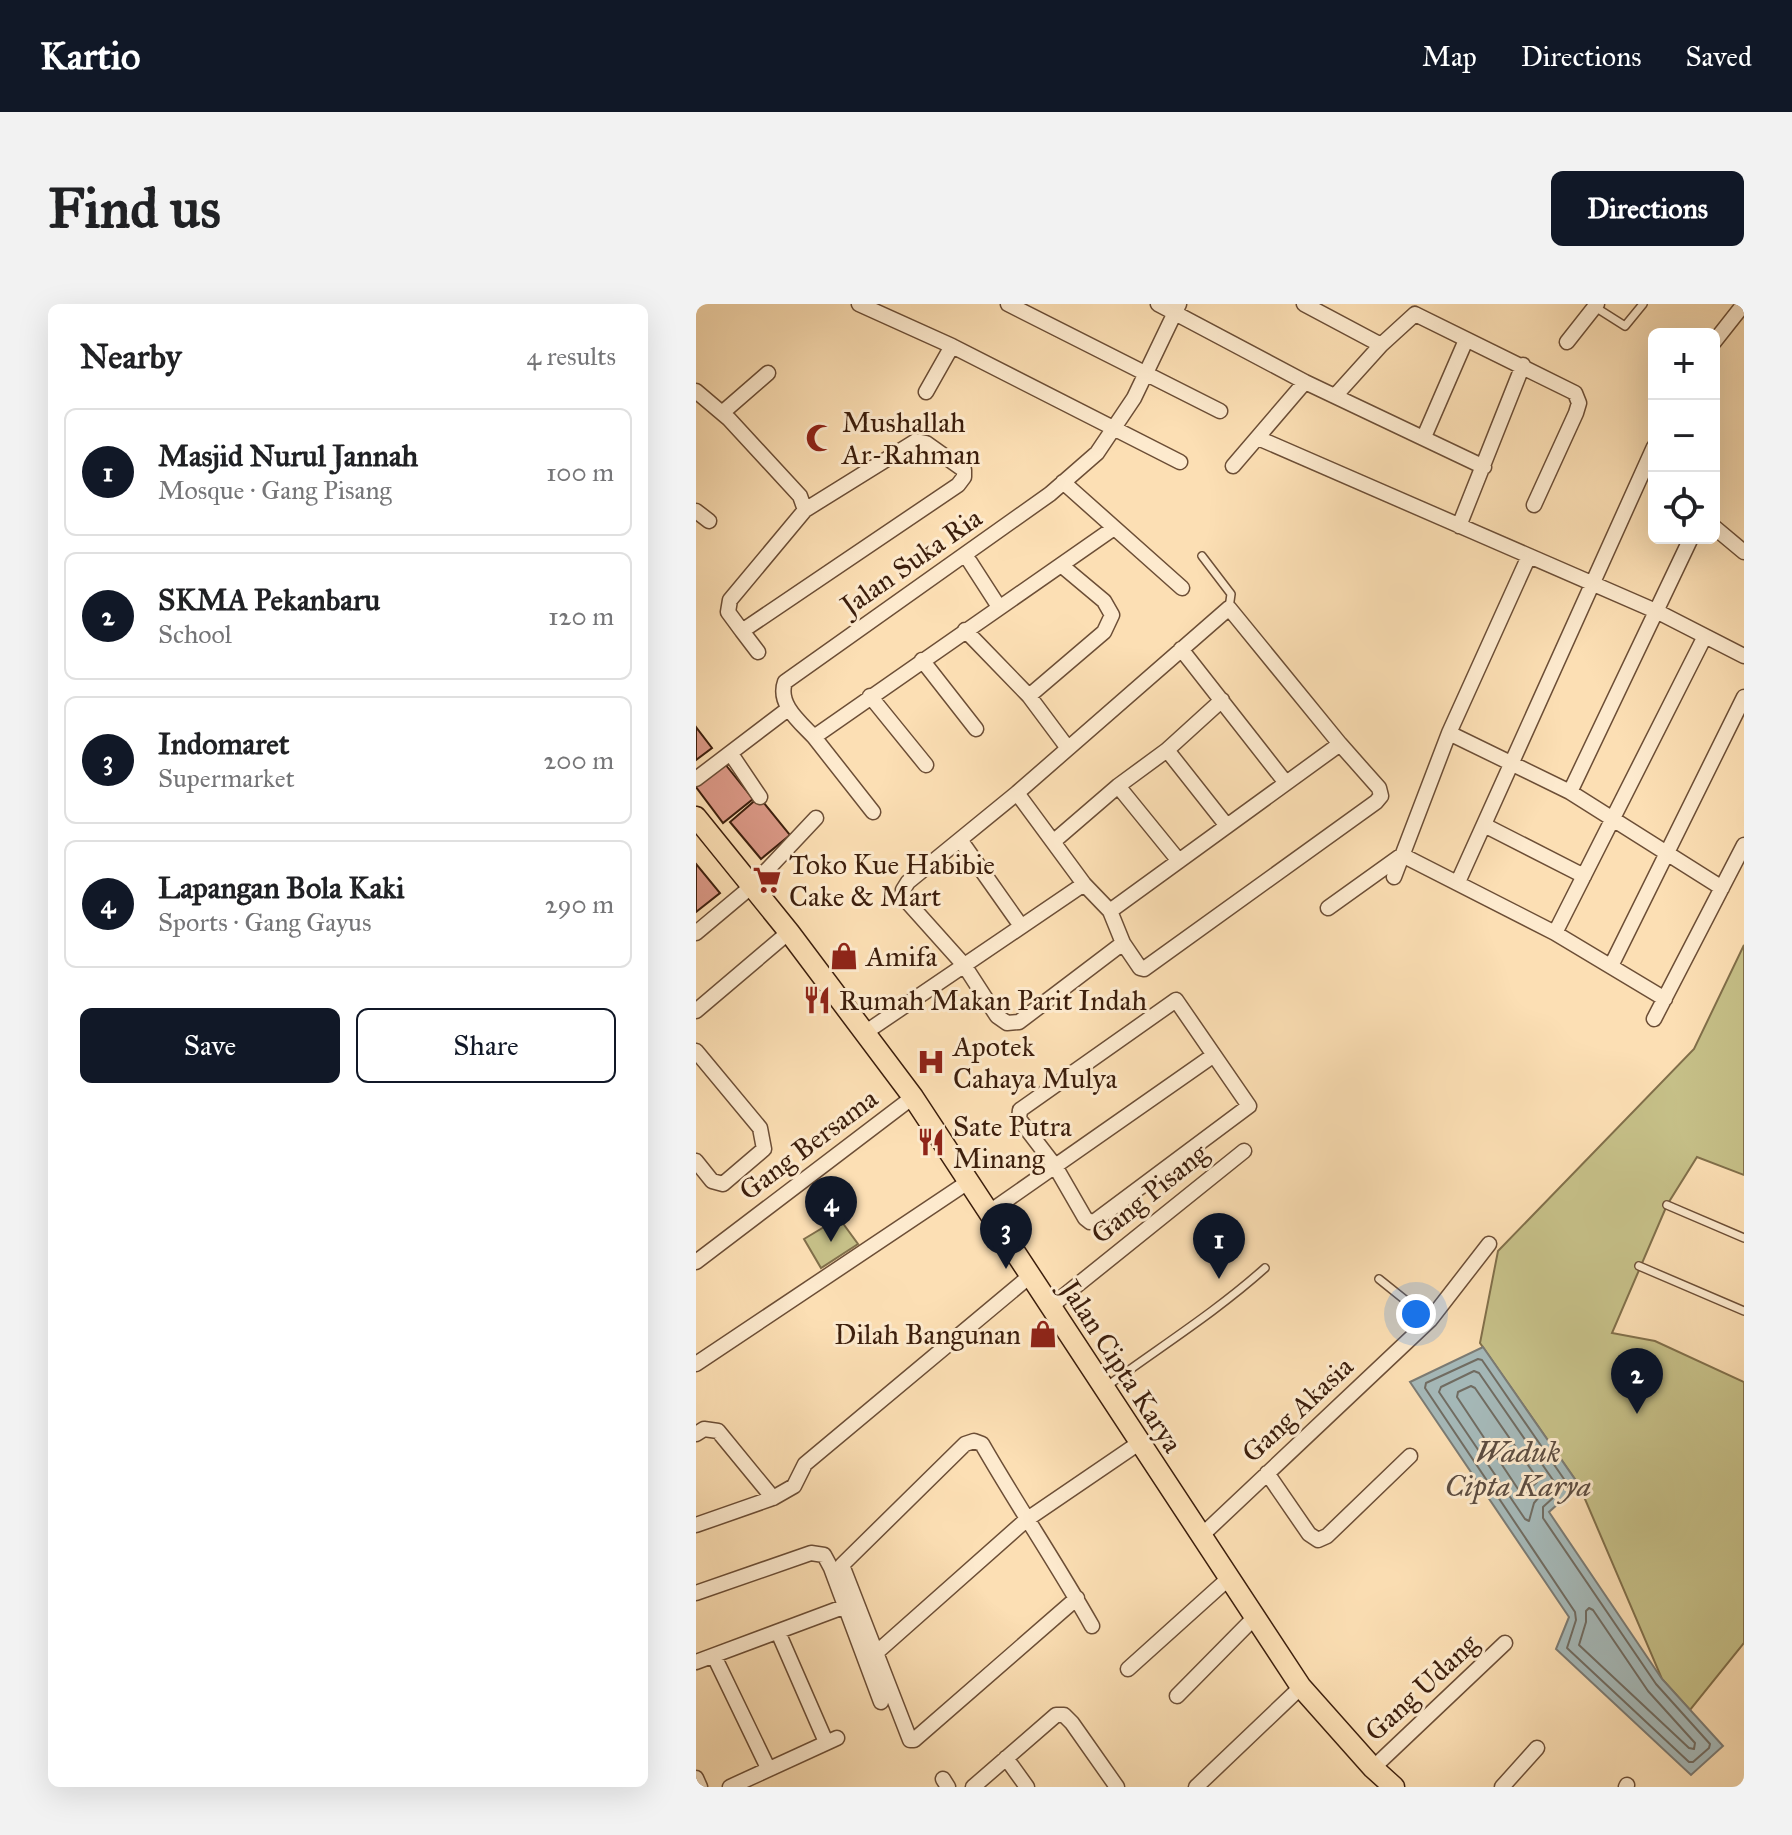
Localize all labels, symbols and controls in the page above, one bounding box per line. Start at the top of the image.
text: Kartio [40,33,140,79]
text: Map [1422,39,1477,74]
text: Directions [1521,39,1642,74]
text: Saved [1686,39,1752,74]
button: Directions [1551,171,1744,246]
text: Find us [48,174,221,242]
map controls [1648,328,1720,544]
button: + [1648,328,1720,400]
text: Nearby [80,336,182,377]
text: 4 results [527,340,616,372]
button: − [1648,400,1720,472]
place label: Mushallah Ar-Rahman [841,405,980,472]
mosque icon: Mushallah Ar-Rahman [805,423,835,453]
text: Masjid Nurul Jannah [158,438,418,474]
text: 1 [103,456,113,488]
text: 100 m [546,456,614,488]
button: locate [1648,472,1720,544]
text: Mosque · Gang Pisang [158,474,392,506]
street label: Jalan Suka Ria [832,500,989,625]
text: SKMA Pekanbaru [158,582,380,618]
text: 2 [102,600,114,632]
text: 120 m [548,600,614,632]
text: School [158,618,232,650]
text: Indomaret [158,726,289,762]
text: 3 [103,744,113,776]
text: 200 m [543,744,614,776]
text: Supermarket [158,762,295,794]
place label: Toko Kue Habibie Cake & Mart [789,847,995,914]
supermarket icon: Toko Kue Habibie Cake & Mart [752,865,782,895]
text: Lapangan Bola Kaki [158,870,405,906]
text: 4 [101,888,115,920]
text: 290 m [545,888,614,920]
text: Sports · Gang Gayus [158,906,371,938]
place label: Amifa [865,939,938,974]
shop icon: Amifa [829,941,859,971]
place label: Rumah Makan Parit Indah [839,983,1147,1018]
restaurant icon: Rumah Makan Parit Indah [802,985,832,1015]
button: Save [80,1008,340,1083]
button: Share [356,1008,616,1083]
place label: Apotek Cahaya Mulya [952,1029,1117,1096]
hospital icon: Apotek Cahaya Mulya [916,1047,946,1077]
street label: Gang Bersama [732,1081,885,1208]
place label: Sate Putra Minang [953,1109,1072,1176]
restaurant icon: Sate Putra Minang [916,1127,946,1157]
street label: Gang Pisang [1084,1135,1216,1251]
pin: 4 [805,1176,857,1242]
pin: 3 [980,1203,1032,1269]
pin: 1 [1193,1213,1245,1279]
street label: Jalan Cipta Karya [1051,1271,1190,1459]
your location [1396,1294,1436,1334]
place label: Dilah Bangunan [834,1317,1021,1352]
shop icon: Dilah Bangunan [1028,1319,1058,1349]
pin: 2 [1611,1348,1663,1414]
street label: Gang Akasia [1234,1349,1361,1470]
water label: Waduk Cipta Karya [1445,1434,1591,1505]
street label: Gang Udang [1357,1625,1486,1749]

